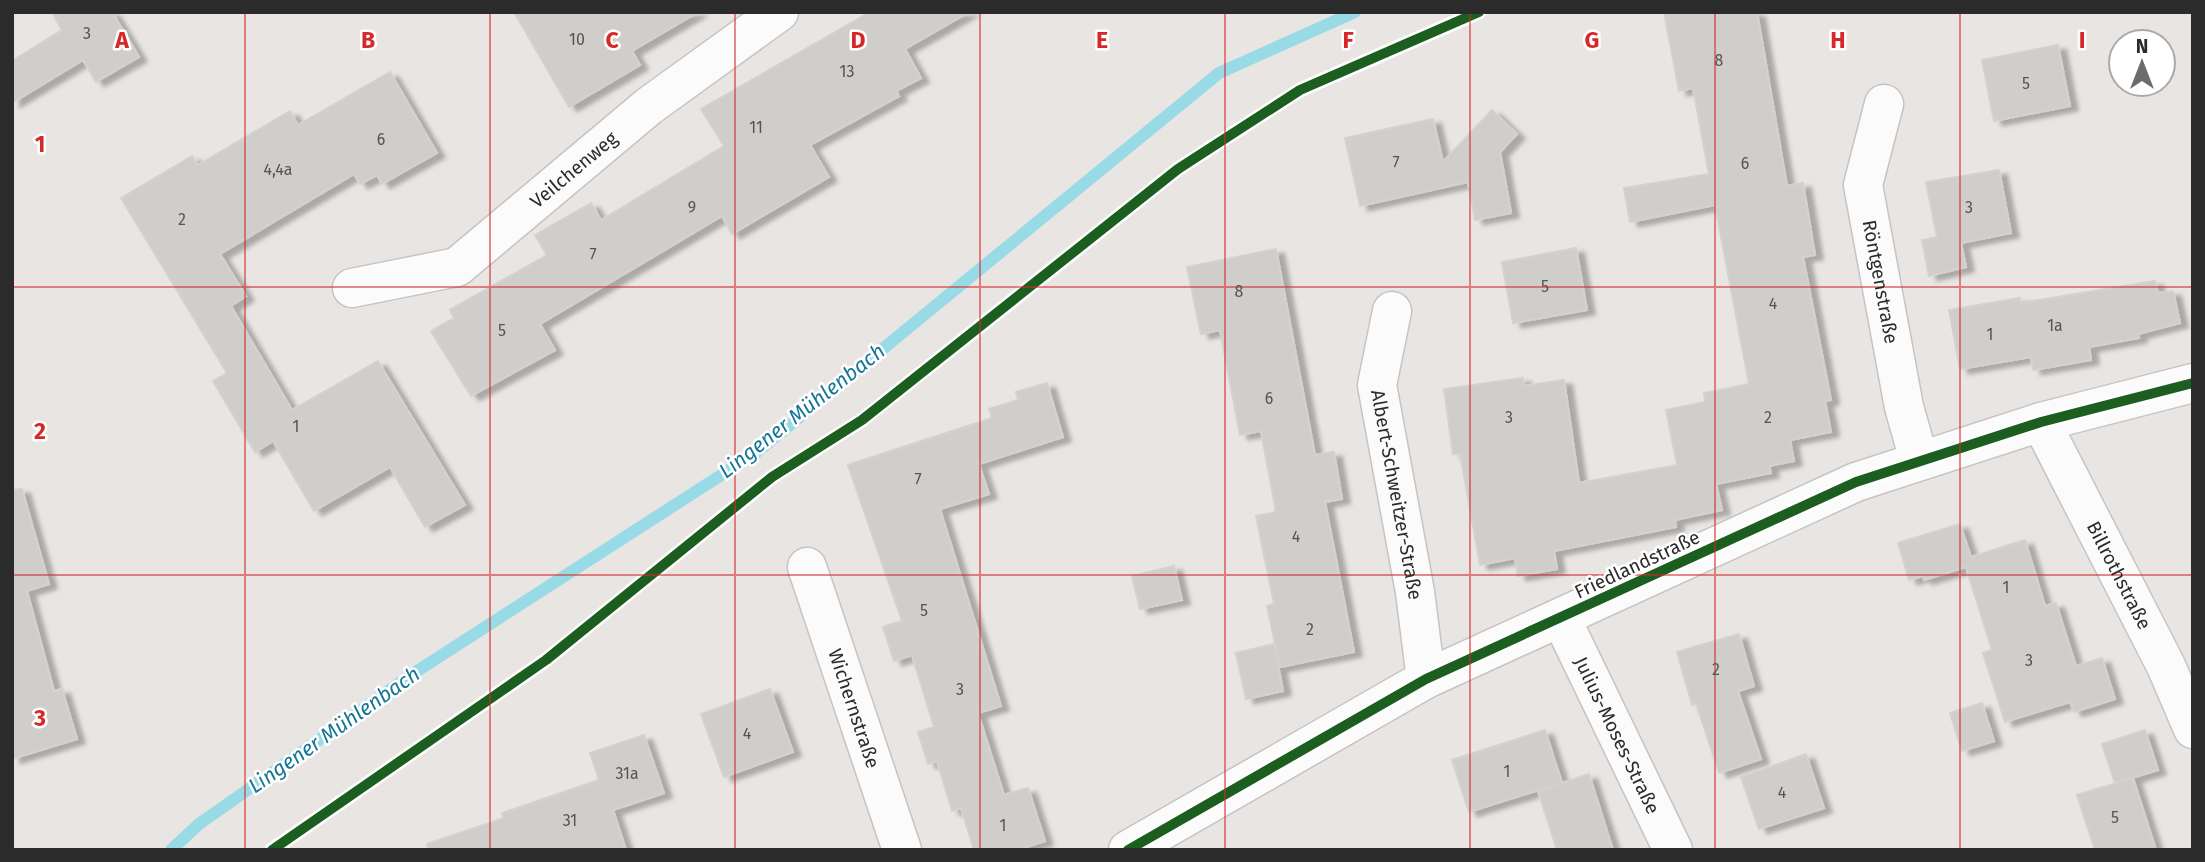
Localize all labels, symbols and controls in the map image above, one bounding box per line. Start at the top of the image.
house number: 3 [83,24,91,43]
text: A [114,26,129,54]
text: B [361,26,375,54]
text: C [605,26,619,54]
text: D [851,26,866,54]
text: E [1096,26,1108,54]
text: F [1342,26,1354,54]
text: G [1585,26,1599,54]
text: H [1830,26,1846,54]
text: I [2079,26,2085,54]
north arrow [2107,28,2177,98]
house number: 10 [569,30,585,49]
text: N [2136,35,2148,58]
house number: 8 [1715,51,1724,70]
house number: 13 [840,62,854,81]
house number: 5 [2022,74,2030,93]
house number: 11 [749,118,763,137]
street label: Veilchenweg [525,127,622,213]
text: 1 [35,130,45,158]
house number: 6 [377,130,385,149]
house number: 7 [1392,153,1400,172]
house number: 6 [1741,154,1749,173]
house number: 4,4a [263,160,293,179]
house number: 9 [688,198,696,217]
house number: 3 [1965,198,1973,217]
house number: 2 [178,210,186,229]
street label: Röntgenstraße [1858,218,1903,346]
house number: 7 [589,245,597,264]
house number: 5 [1541,277,1549,296]
house number: 8 [1235,282,1244,301]
house number: 4 [1769,294,1778,313]
house number: 1a [2047,316,2063,335]
house number: 5 [498,321,506,340]
house number: 1 [1987,325,1993,344]
water label: Lingener Mühlenbach [714,338,890,484]
street label: Albert-Schweitzer-Straße [1366,388,1427,601]
house number: 6 [1265,389,1273,408]
house number: 3 [1505,408,1513,427]
house number: 2 [1764,408,1772,427]
text: 2 [34,417,46,445]
house number: 1 [293,417,299,436]
house number: 7 [914,470,922,489]
street label: Billrothstraße [2082,517,2156,633]
street label: Friedlandstraße [1571,525,1704,604]
house number: 4 [1292,527,1301,546]
house number: 1 [2003,578,2009,597]
house number: 5 [920,601,928,620]
house number: 2 [1306,620,1314,639]
street label: Wichernstraße [823,646,885,771]
house number: 3 [2025,651,2033,670]
street label: Julius-Moses-Straße [1569,653,1665,818]
house number: 2 [1712,660,1720,679]
water label: Lingener Mühlenbach [243,661,425,799]
house number: 3 [956,680,964,699]
text: 3 [33,704,46,732]
house number: 4 [743,724,752,743]
house number: 1 [1504,762,1510,781]
house number: 31a [615,764,639,783]
house number: 4 [1778,783,1787,802]
house number: 5 [2111,808,2119,827]
house number: 31 [563,811,577,830]
house number: 1 [1000,816,1006,835]

